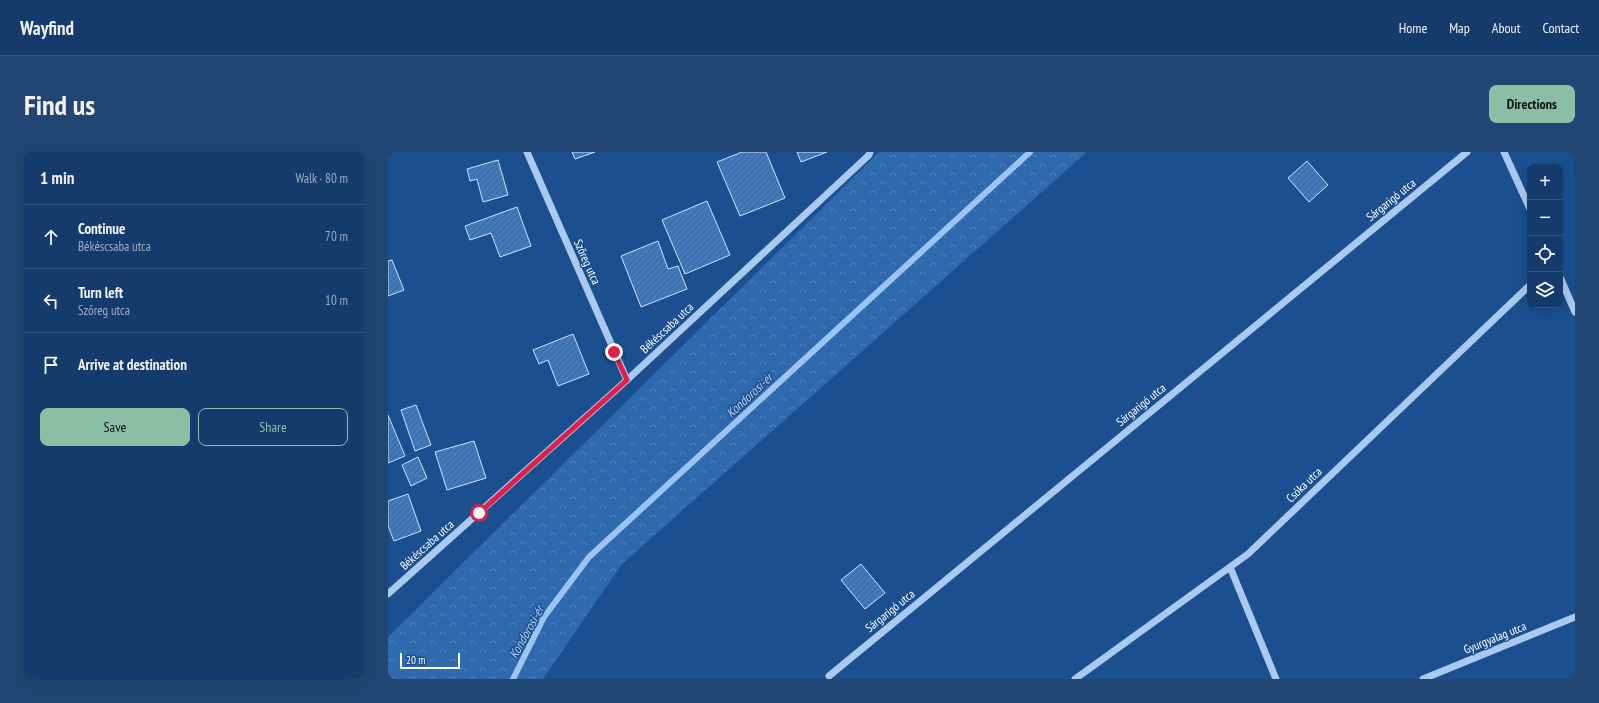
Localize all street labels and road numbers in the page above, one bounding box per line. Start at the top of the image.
street label: Sárgarigó utca [1363,175,1419,224]
street label: Szőreg utca [571,237,604,287]
street label: Békéscsaba utca [637,299,697,356]
street label: Sárgarigó utca [1113,380,1169,429]
street label: Csóka utca [1283,464,1325,505]
street label: Békéscsaba utca [397,516,457,573]
street label: Sárgarigó utca [862,586,918,635]
street label: Gyurgyalag utca [1461,618,1529,657]

